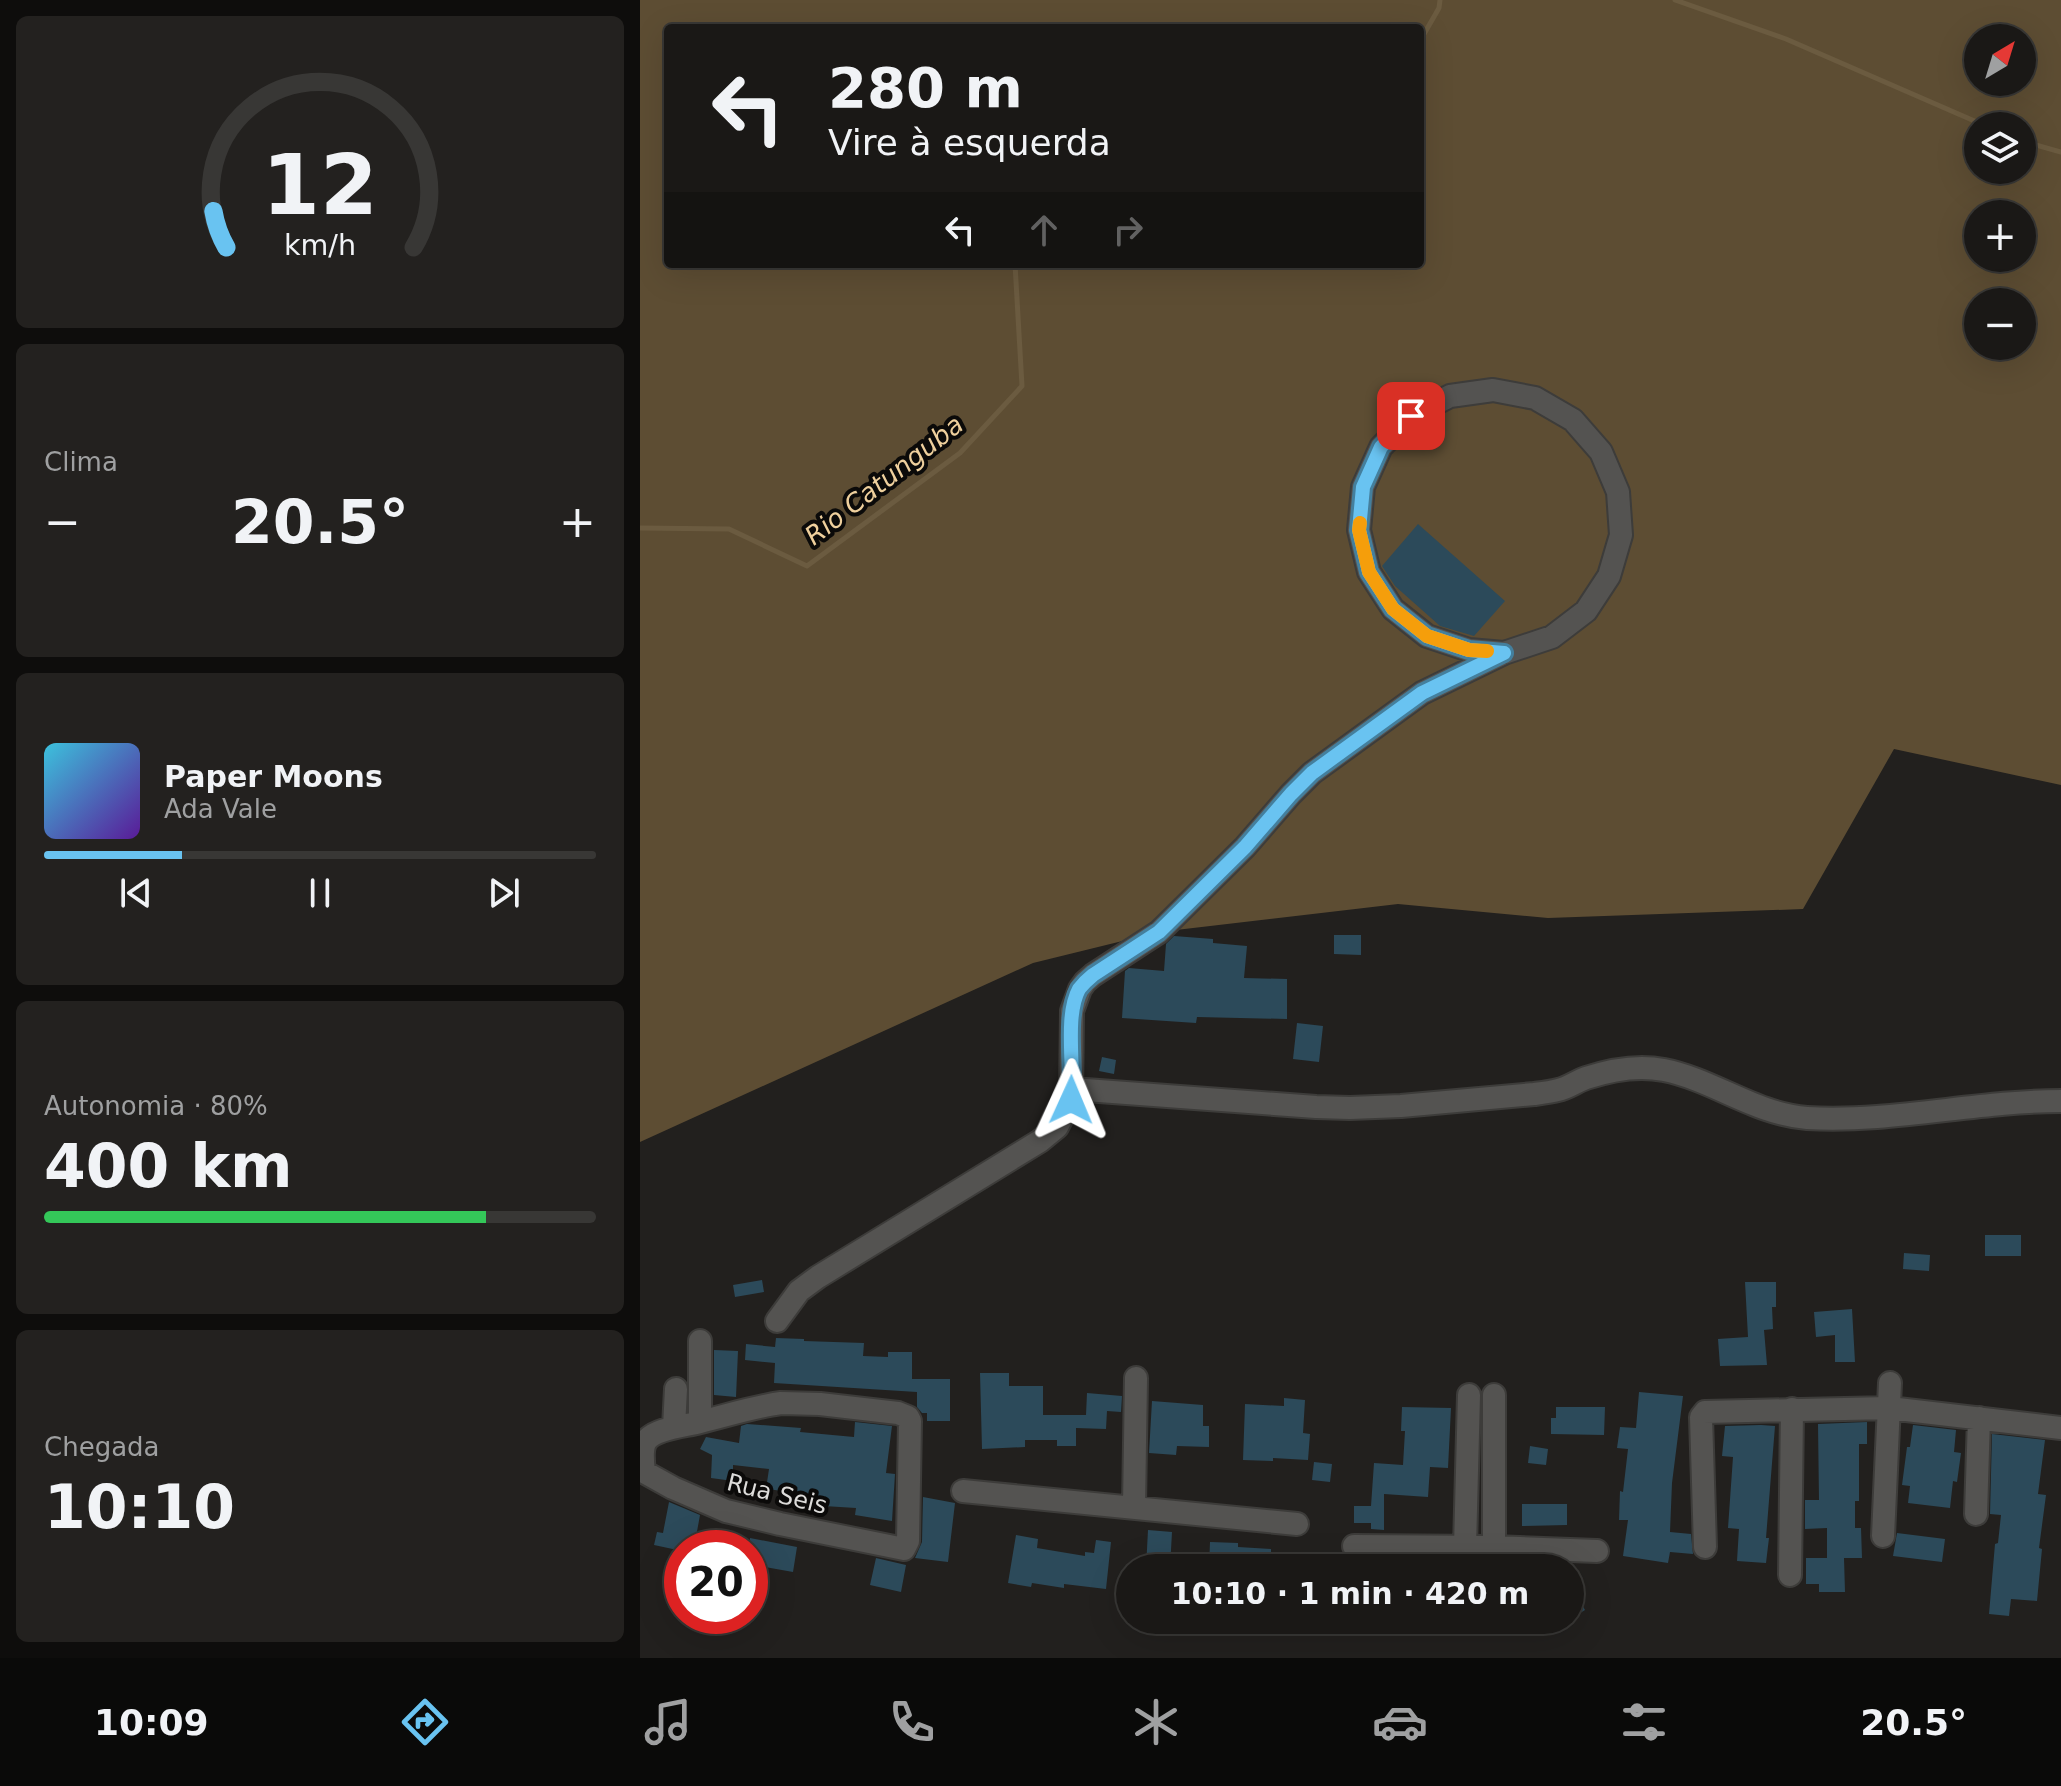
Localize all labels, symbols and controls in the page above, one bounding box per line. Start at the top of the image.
north arrow [1964,24,2036,96]
map controls [1964,24,2036,360]
text: 280 m [828,55,1023,120]
icon: left [696,56,800,160]
button: layers [1964,112,2036,184]
text: Vire à esquerda [828,122,1111,163]
text: 12 [262,137,378,234]
button: + [1964,200,2036,272]
icon: left [938,208,982,252]
icon: ahead [1022,208,1066,252]
icon: right [1106,208,1150,252]
text: km/h [284,228,356,262]
button: − [1964,288,2036,360]
pin [1377,382,1445,450]
icon: arrive [1389,394,1433,438]
water label: Rio Catunguba [799,409,969,551]
text: Clima [44,447,118,477]
text: 20.5° [231,487,409,557]
text: − [44,496,81,547]
text: + [559,496,596,547]
text: Paper Moons [164,759,383,794]
text: Ada Vale [164,794,277,824]
icon: previous [114,871,158,915]
icon: pause [298,871,342,915]
icon: next [482,871,526,915]
position arrow [1029,1058,1113,1142]
text: Autonomia · 80% [44,1091,268,1121]
text: 400 km [44,1131,293,1201]
text: Chegada [44,1432,160,1462]
street label: Rua Seis [724,1468,830,1520]
text: 10:10 [44,1472,235,1542]
speed limit sign: 20 [664,1530,768,1634]
text: 10:10 · 1 min · 420 m [1171,1576,1529,1611]
icon: directions [397,1694,453,1750]
icon: music [640,1694,696,1750]
icon: phone [884,1694,940,1750]
icon: climate [1128,1694,1184,1750]
icon: car [1372,1694,1428,1750]
icon: filters [1616,1694,1672,1750]
text: 10:09 [94,1702,209,1743]
text: 20.5° [1860,1702,1967,1743]

